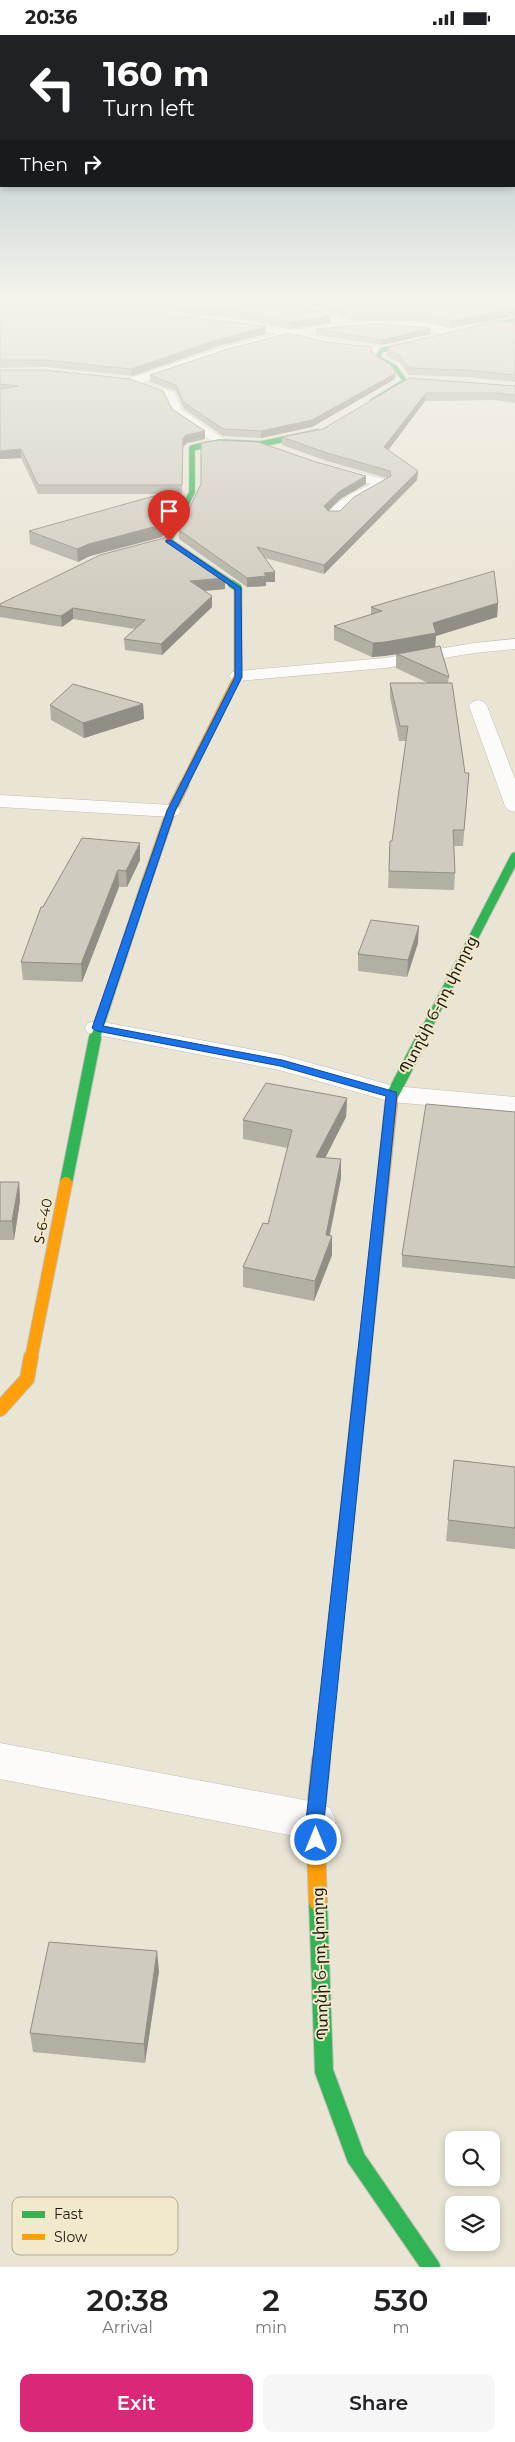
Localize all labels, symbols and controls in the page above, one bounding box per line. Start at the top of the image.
text: 20:36 [25,6,77,29]
text: 160 m [103,52,209,95]
icon: left [20,55,85,120]
text: Turn left [103,95,195,122]
icon: right [78,150,106,178]
text: Then [20,153,68,176]
pin [148,490,190,541]
icon: arrive [155,497,183,525]
street label: Պտղնի 6-րդ փողոց [395,932,481,1078]
street label: Տ-6-40 [30,1197,56,1245]
position arrow [289,1813,341,1865]
street label: Պտղնի 6-րդ փողոց [308,1887,332,2041]
map controls [445,2131,500,2251]
button: search [445,2131,500,2186]
button: layers [445,2196,500,2251]
legend [12,2197,178,2255]
text: Fast [54,2205,84,2223]
text: Slow [54,2228,88,2246]
text: 20:38 [86,2282,168,2319]
text: 2 [262,2282,280,2319]
text: 530 [373,2282,429,2319]
text: Arrival [102,2318,153,2337]
text: min [255,2318,287,2337]
text: m [392,2318,409,2337]
button: Exit [20,2374,253,2432]
button: Share [263,2374,495,2432]

